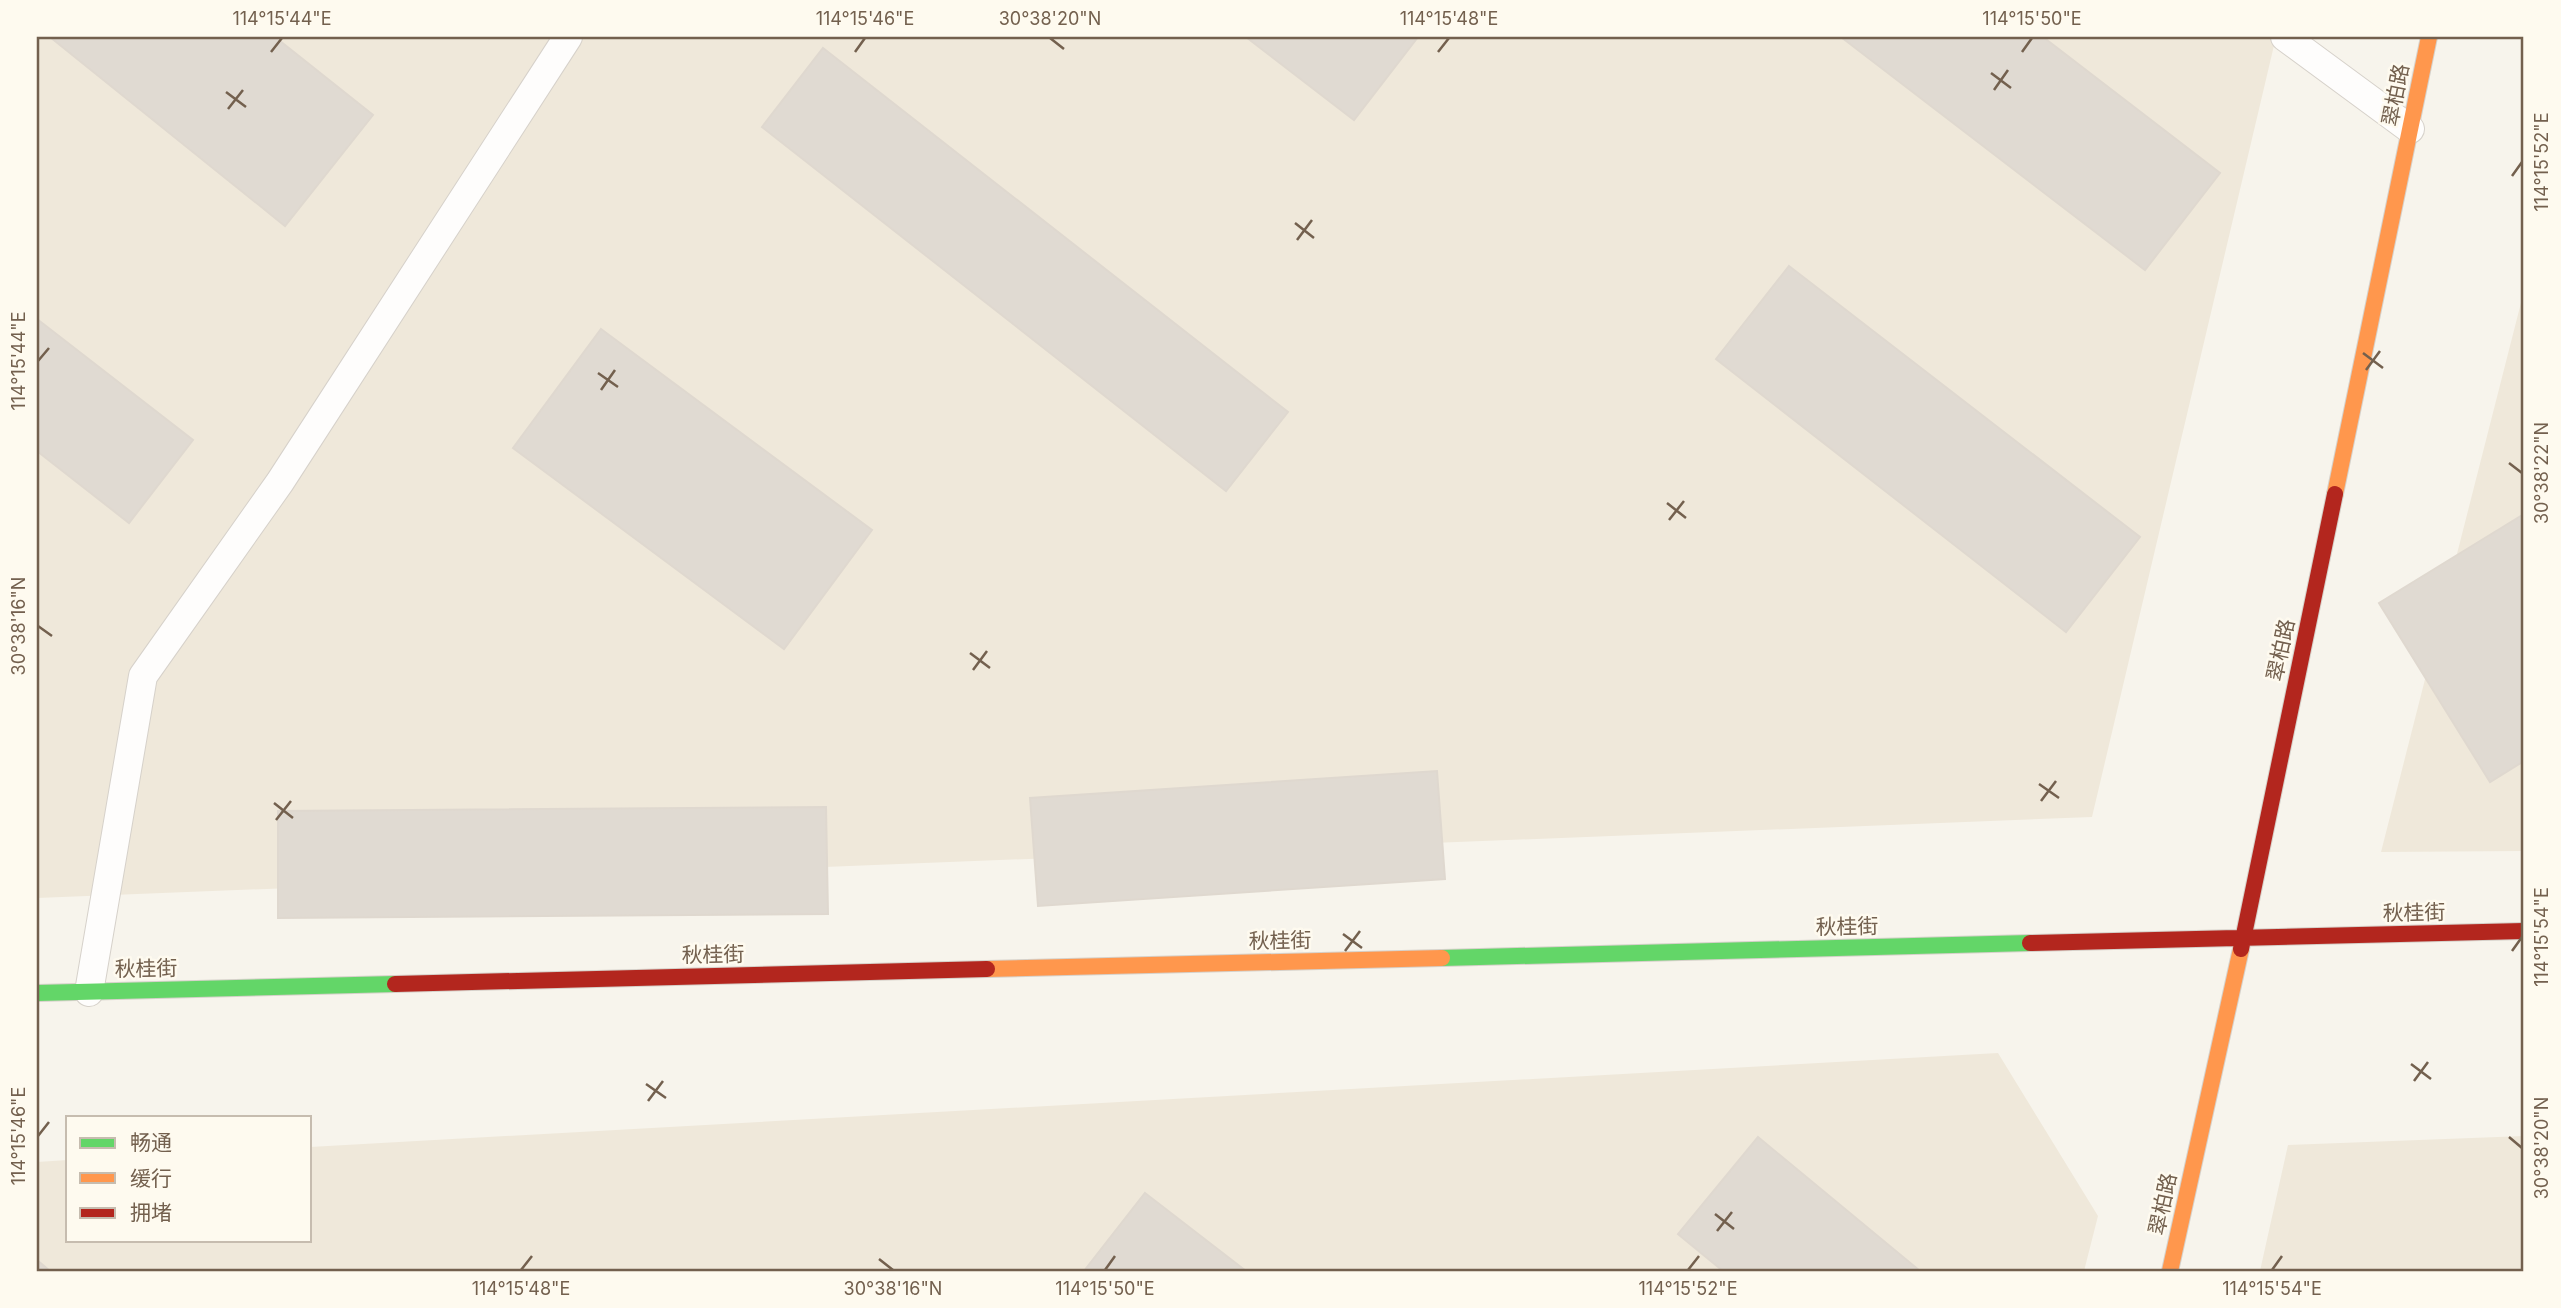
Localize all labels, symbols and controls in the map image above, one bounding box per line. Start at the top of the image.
text: 114°15'44"E [232,8,332,29]
text: 114°15'46"E [816,8,914,29]
text: 30°38'20"N [999,8,1101,29]
text: 114°15'48"E [1400,8,1498,29]
text: 114°15'50"E [1982,8,2082,29]
street label: 翠柏路 [2377,62,2414,128]
text: 114°15'52"E [2531,113,2552,211]
text: 114°15'44"E [8,311,29,411]
text: 30°38'22"N [2531,422,2552,524]
text: 30°38'16"N [8,577,29,675]
street label: 翠柏路 [2262,616,2299,683]
text: 114°15'54"E [2531,887,2552,987]
street label: 秋桂街 [2382,899,2446,926]
street label: 秋桂街 [1815,913,1879,940]
street label: 秋桂街 [1248,927,1312,954]
street label: 秋桂街 [681,941,745,968]
street label: 秋桂街 [114,955,178,982]
text: 114°15'46"E [8,1087,29,1185]
text: 30°38'20"N [2531,1097,2552,1199]
legend [66,1116,312,1242]
text: 畅通 [130,1130,172,1155]
text: 缓行 [130,1166,172,1191]
street label: 翠柏路 [2144,1170,2181,1237]
text: 拥堵 [130,1200,172,1225]
text: 114°15'48"E [472,1278,570,1299]
text: 30°38'16"N [844,1278,942,1299]
text: 114°15'50"E [1055,1278,1155,1299]
text: 114°15'52"E [1639,1278,1737,1299]
text: 114°15'54"E [2222,1278,2322,1299]

